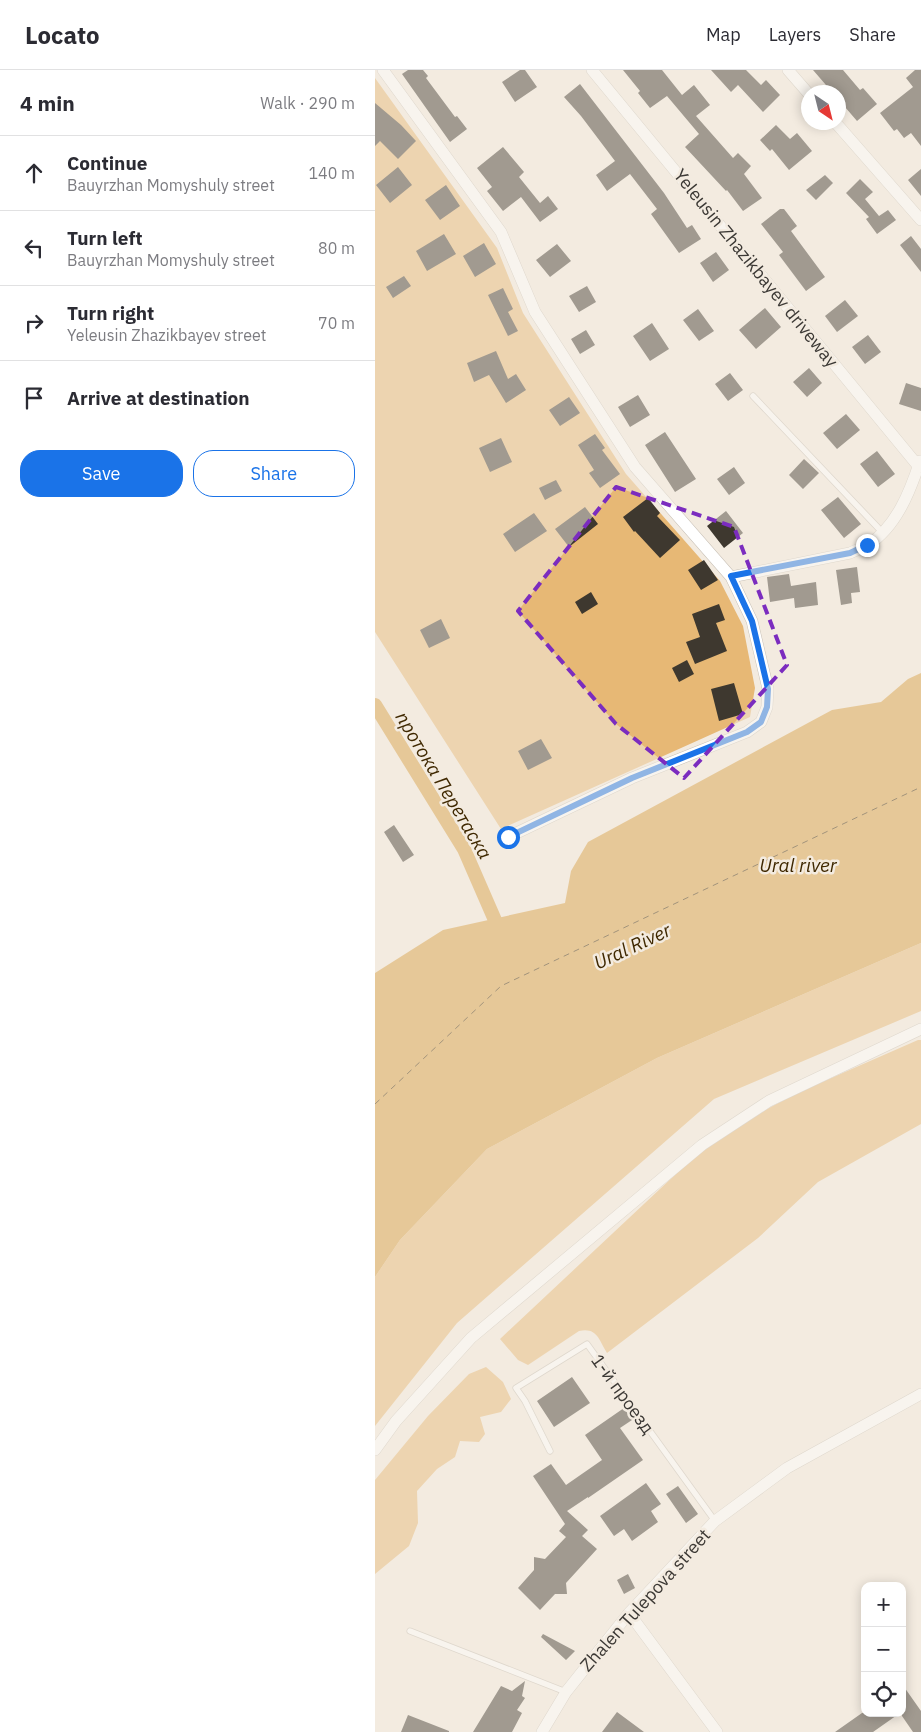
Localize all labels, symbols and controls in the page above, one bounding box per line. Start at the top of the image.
text: Locato [25,19,100,51]
text: Map [706,23,741,46]
text: Layers [769,23,821,46]
text: Share [849,23,896,46]
north arrow [801,85,846,130]
text: 4 min [20,89,75,117]
text: Walk · 290 m [260,93,355,113]
text: Continue [67,151,147,175]
icon: ahead [20,159,48,187]
text: 140 m [308,163,355,183]
street label: Yeleusin Zhazikbayev driveway [669,164,843,372]
text: Bauyrzhan Momyshuly street [67,175,275,195]
text: Turn left [67,226,143,250]
icon: left [20,234,48,262]
text: 80 m [318,238,355,258]
text: Bauyrzhan Momyshuly street [67,250,275,270]
text: Turn right [67,301,154,325]
icon: right [20,309,48,337]
text: 70 m [318,313,355,333]
text: Yeleusin Zhazikbayev street [67,325,266,345]
icon: arrive [20,384,48,412]
text: Arrive at destination [67,386,250,410]
button: Save [20,450,183,497]
button: Share [193,450,355,497]
route end [856,534,879,557]
water label: протока Перетаска [390,707,498,863]
route start [497,826,520,849]
water label: Ural river [759,853,838,877]
water label: Ural River [590,917,675,974]
street label: 1-й проезд [586,1350,660,1439]
street label: Zhalen Tulepova street [575,1524,715,1676]
map controls [861,1582,906,1717]
button: + [861,1582,906,1627]
button: − [861,1627,906,1672]
button: locate [861,1672,906,1717]

